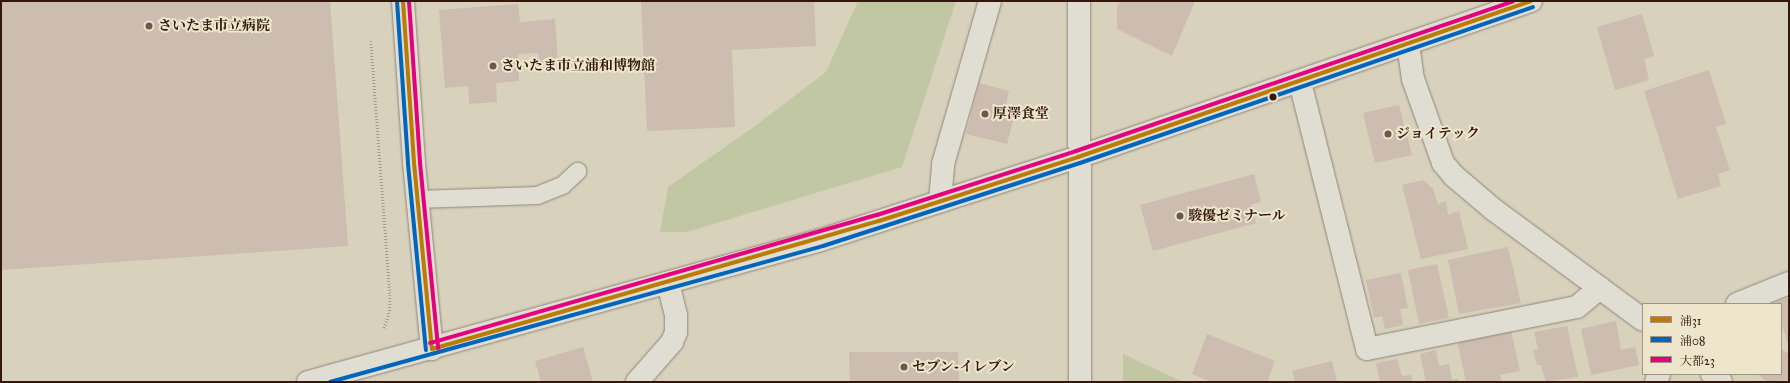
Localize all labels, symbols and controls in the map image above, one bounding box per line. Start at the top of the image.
place label: さいたま市立病院 [158,18,270,34]
marker: さいたま市立病院 [143,20,155,32]
place label: さいたま市立浦和博物館 [501,58,655,74]
marker: さいたま市立浦和博物館 [488,61,498,71]
unlabelled marker [1268,92,1278,102]
place label: 厚澤食堂 [993,106,1049,122]
marker: 厚澤食堂 [980,109,990,119]
place label: ジョイテック [1396,126,1480,142]
marker: ジョイテック [1383,129,1393,139]
place label: 駿優ゼミナール [1188,208,1286,224]
marker: 駿優ゼミナール [1175,211,1185,221]
legend [1642,303,1782,375]
text: 浦31 [1680,314,1702,328]
text: 浦08 [1680,334,1705,348]
text: 大都23 [1680,354,1715,368]
place label: セブン-イレブン [912,359,1016,375]
marker: セブン-イレブン [899,362,909,372]

